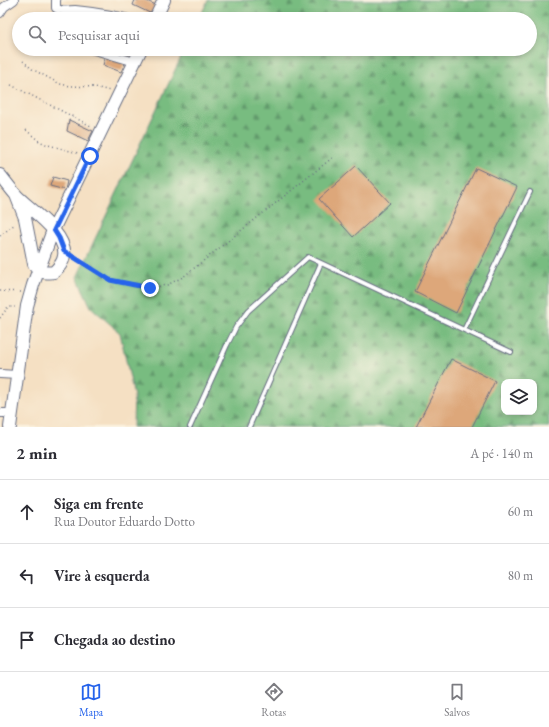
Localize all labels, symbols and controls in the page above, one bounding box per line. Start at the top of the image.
search box [12,12,537,56]
icon: search [26,23,48,45]
text: Pesquisar aqui [58,25,140,44]
route start [81,147,99,165]
route end [141,279,159,297]
map controls [501,379,537,415]
button: layers [501,379,537,415]
text: 2 min [16,442,57,464]
text: A pé · 140 m [470,445,533,462]
text: Siga em frente [54,494,143,513]
icon: ahead [16,501,38,523]
text: 60 m [508,503,533,520]
text: Rua Doutor Eduardo Dotto [54,513,195,530]
icon: left [16,565,38,587]
text: Vire à esquerda [54,566,150,585]
text: 80 m [508,567,533,584]
icon: arrive [16,629,38,651]
text: Chegada ao destino [54,630,175,649]
tab: Mapa [79,681,103,719]
tab: Rotas [261,681,286,719]
tab: Salvos [444,681,470,719]

